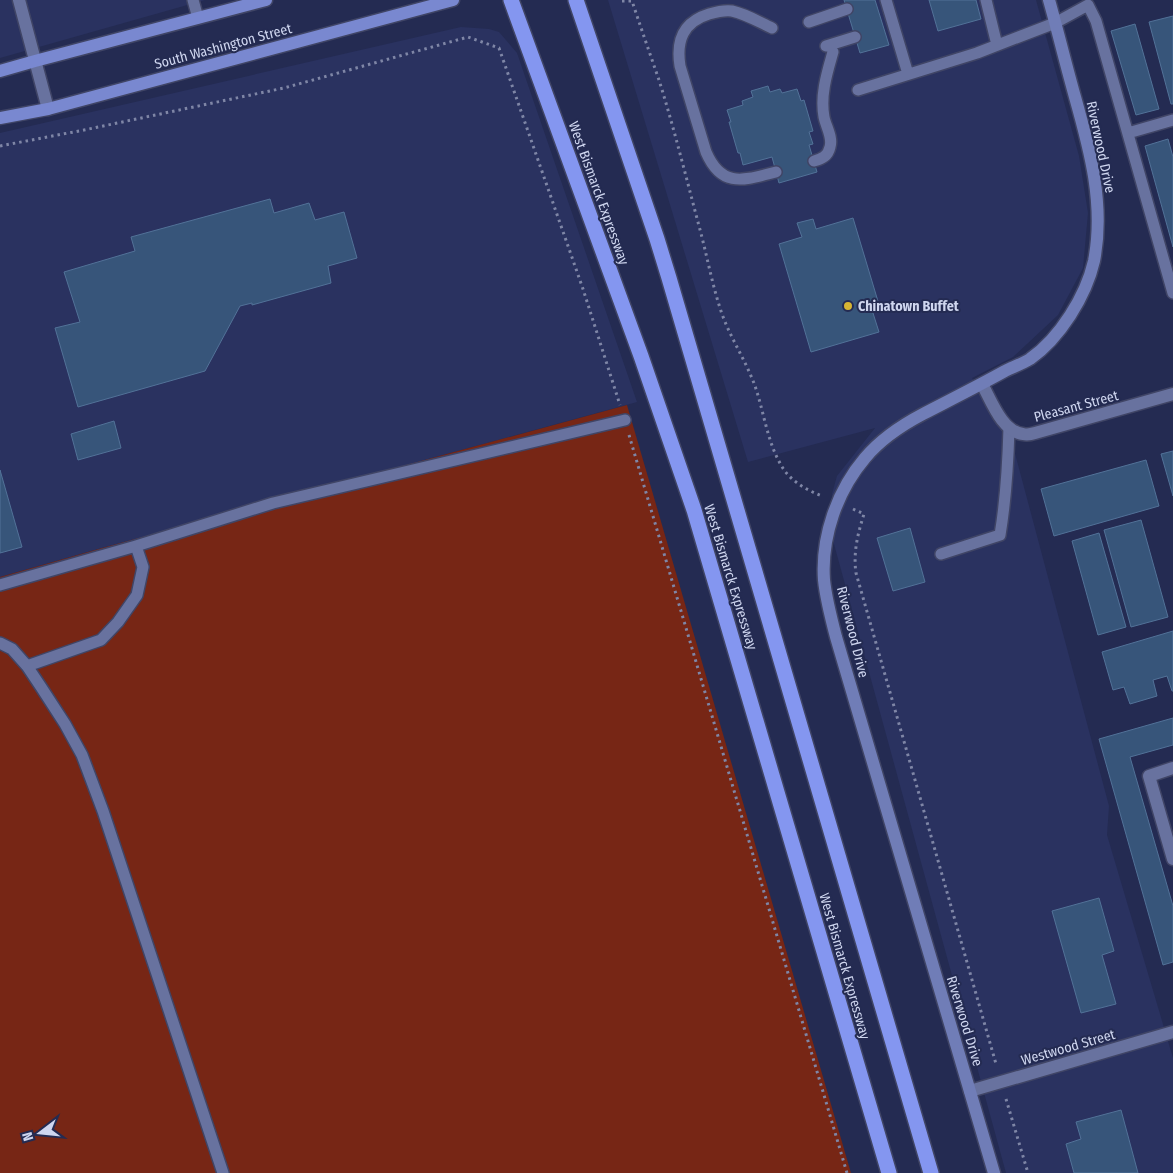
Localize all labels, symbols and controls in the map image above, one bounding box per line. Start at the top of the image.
street label: South Washington Street [153,20,294,73]
street label: Riverwood Drive [1082,100,1119,195]
street label: West Bismarck Expressway [565,119,633,268]
place label: Chinatown Buffet [858,298,960,315]
marker: Chinatown Buffet [842,300,854,312]
street label: Pleasant Street [1032,387,1121,426]
street label: West Bismarck Expressway [700,502,761,653]
street label: Riverwood Drive [833,585,872,680]
street label: West Bismarck Expressway [815,891,874,1042]
street label: Riverwood Drive [943,974,986,1068]
street label: Westwood Street [1019,1026,1117,1069]
north arrow [15,1108,65,1158]
text: N [19,1130,37,1143]

